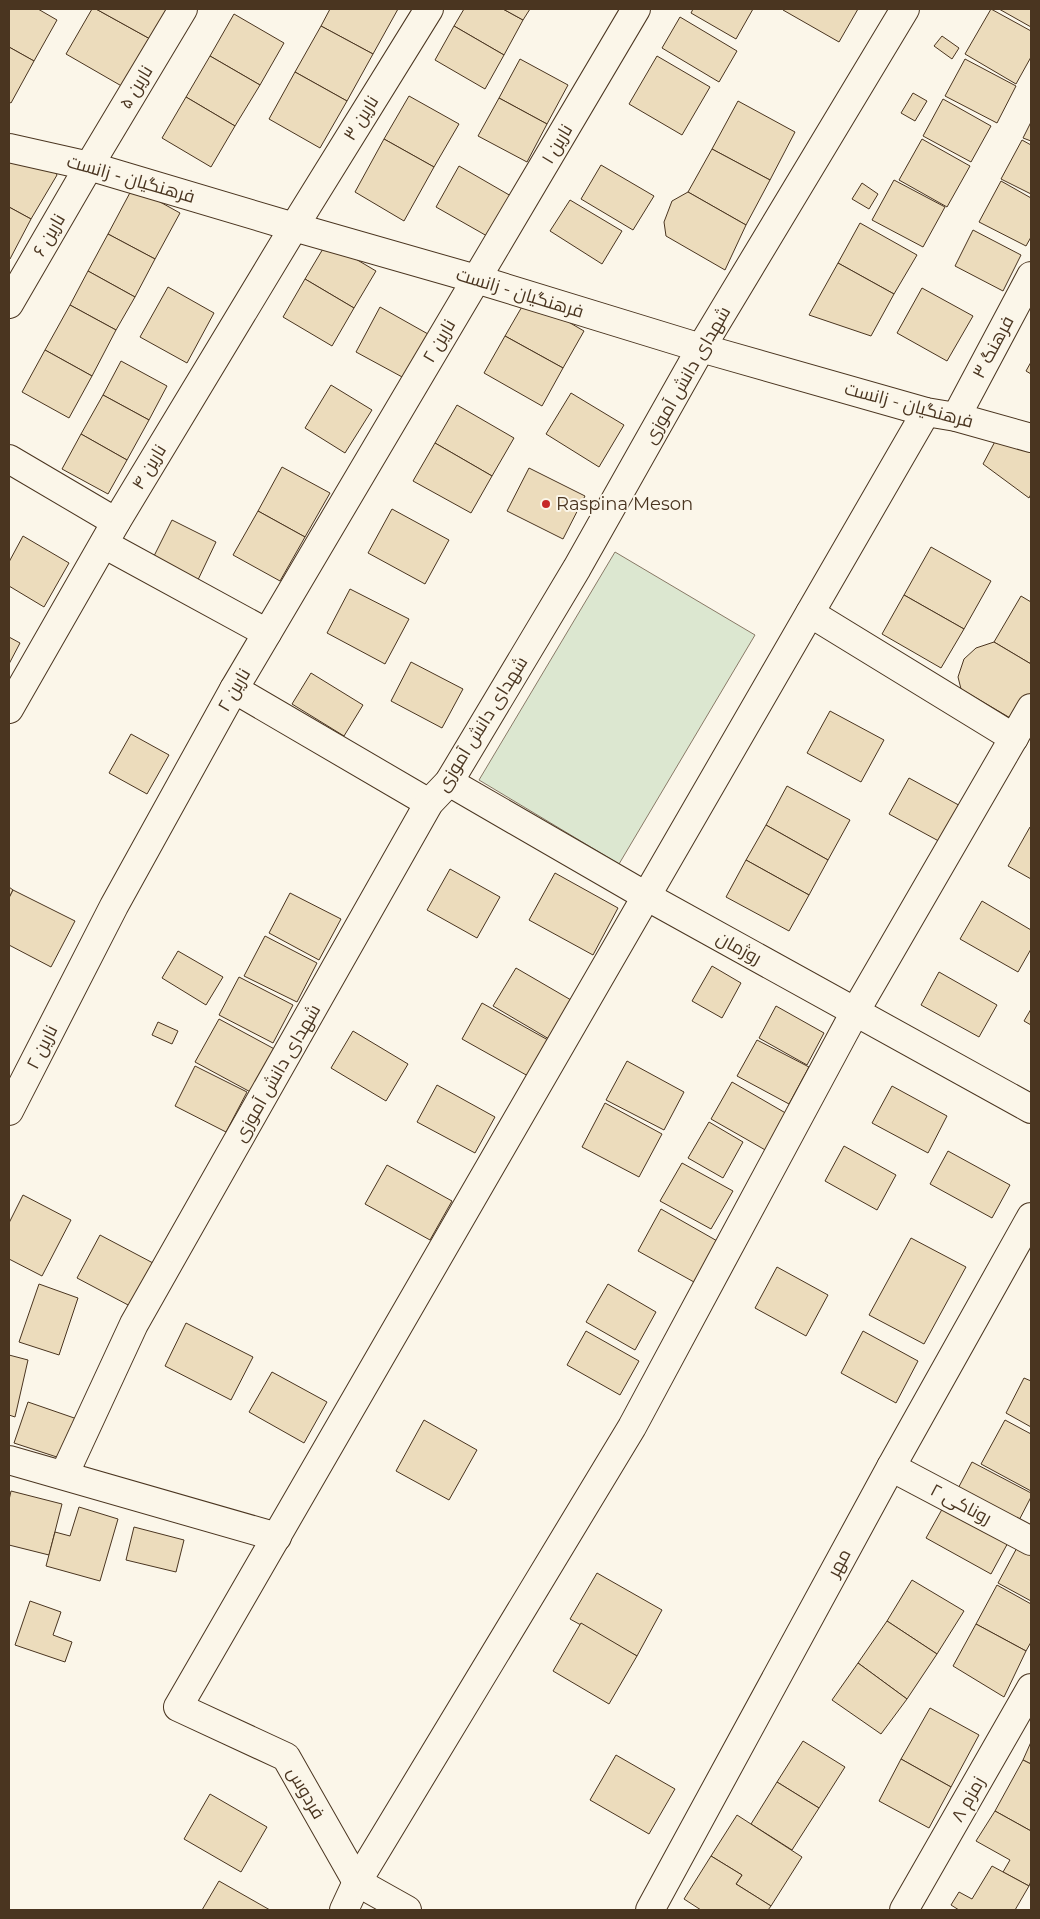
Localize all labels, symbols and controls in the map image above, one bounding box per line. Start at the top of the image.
street label: نارین ۵ [115,61,157,113]
street label: نارین ۳ [339,91,383,145]
street label: نارین ۱ [537,120,577,168]
street label: فرهنگیان - زانست [64,150,198,208]
street label: نارین ۶ [28,210,70,260]
street label: فرهنگیان - زانست [454,263,586,323]
street label: شهدای دانش آموزی [639,302,735,448]
street label: فرهنگ ۳ [967,312,1019,382]
street label: نارین ۲ [418,315,460,367]
street label: فرهنگیان - زانست [842,377,976,433]
street label: نارین ۴ [127,440,171,494]
place label: Raspina Meson [556,493,693,515]
marker: Raspina Meson [540,498,552,510]
street label: شهدای دانش آموزی [432,652,532,796]
street label: نارین ۲ [213,664,255,716]
street label: روژمان [713,927,765,969]
street label: شهدای دانش آموزی [229,1000,325,1146]
street label: نارین ۲ [22,1021,62,1073]
street label: روناکی ۲ [927,1479,995,1529]
street label: مهر [822,1545,855,1582]
street label: فردوس [282,1763,330,1823]
street label: زمزم ۸ [946,1772,991,1826]

